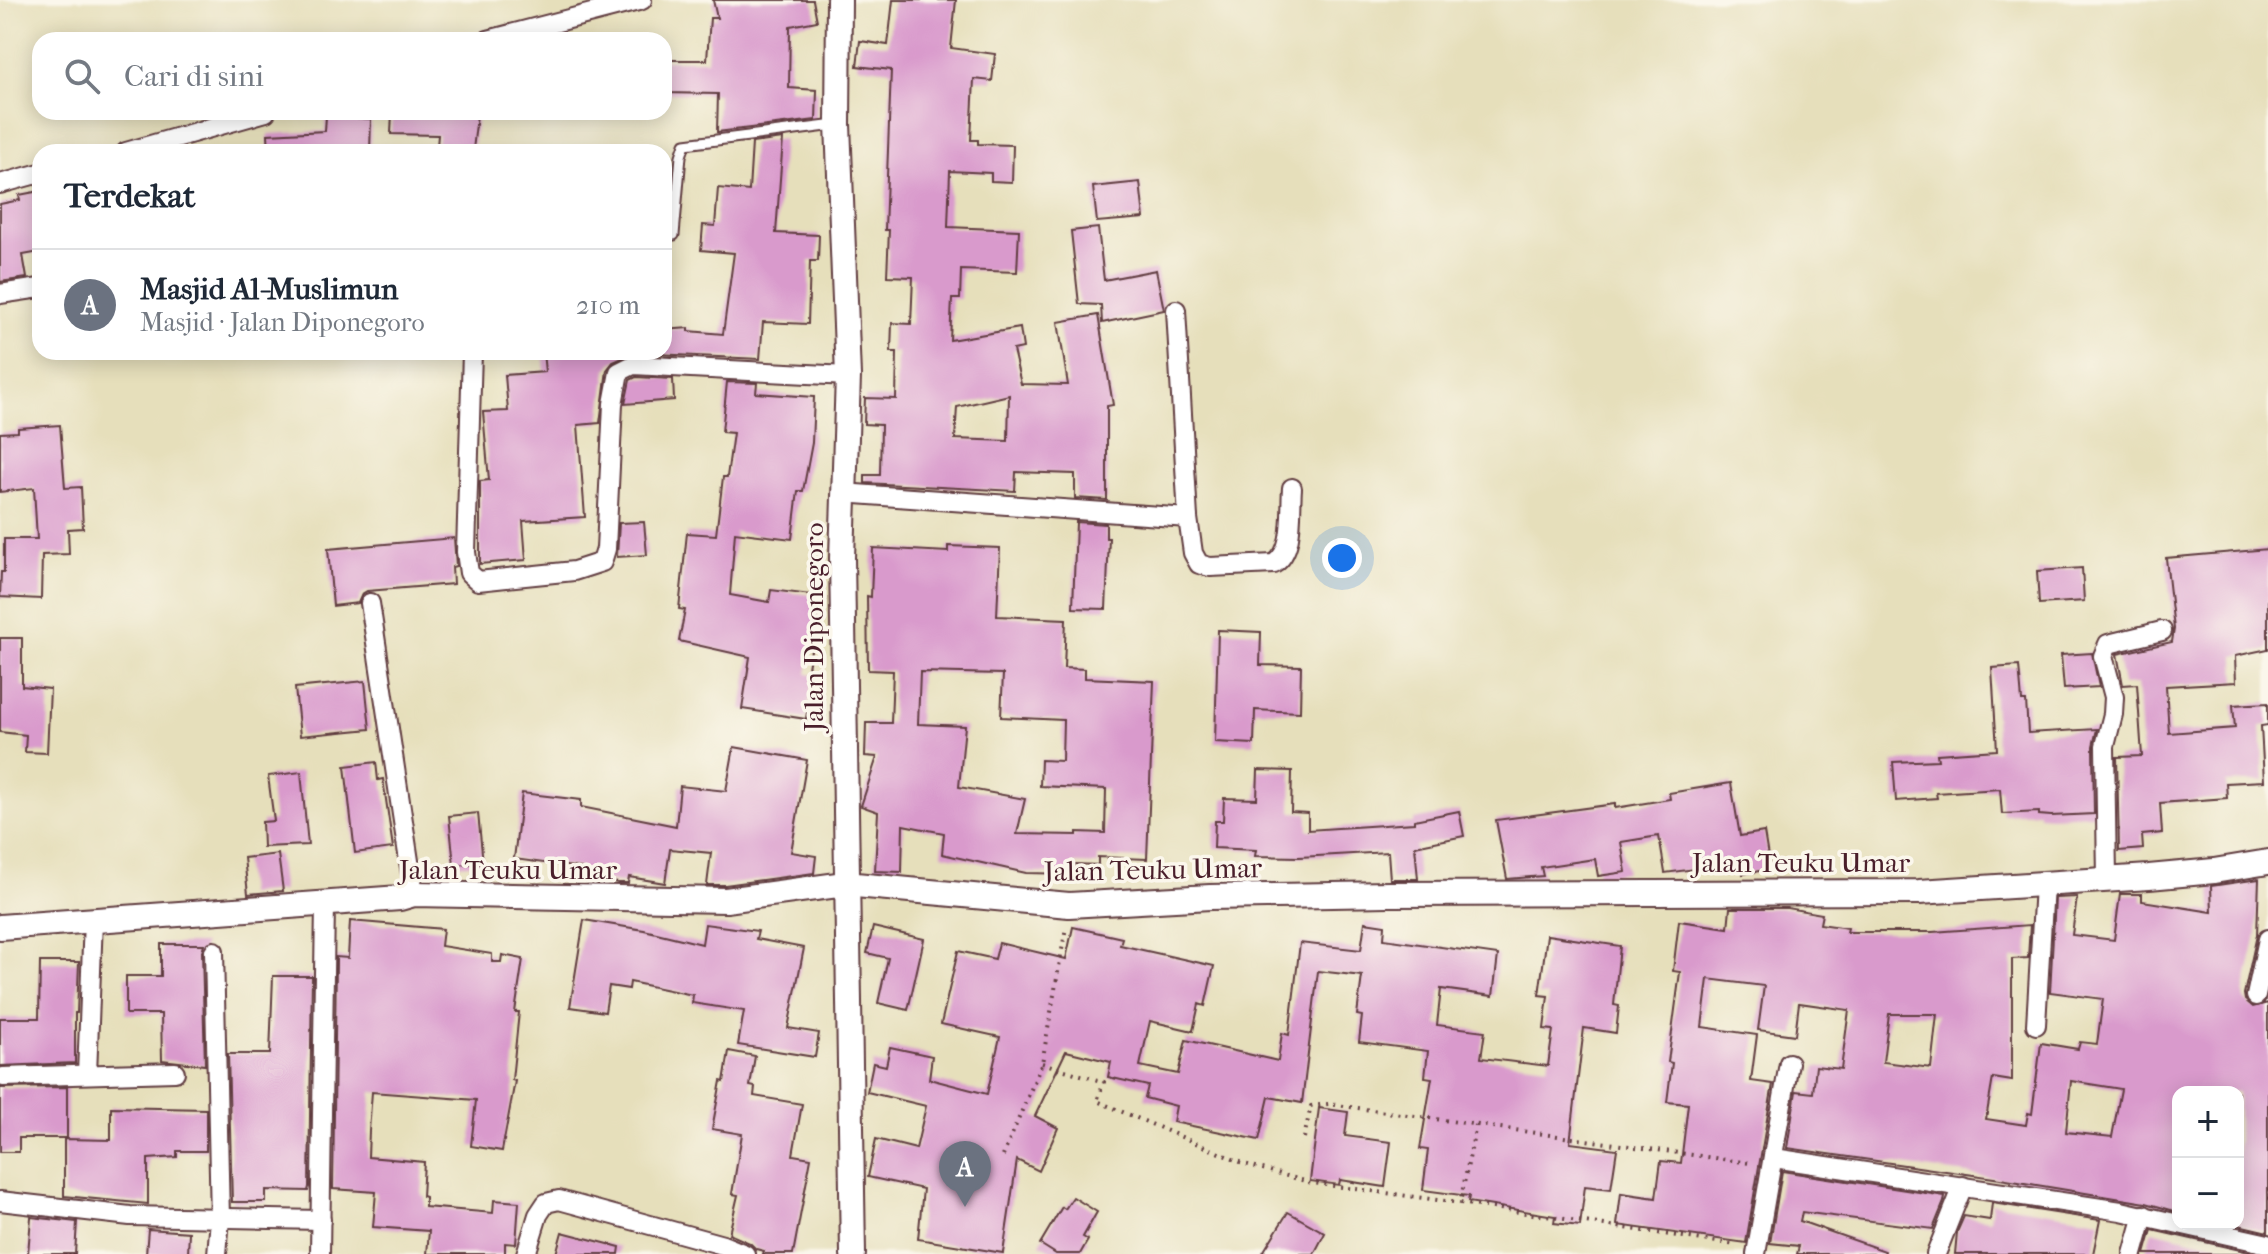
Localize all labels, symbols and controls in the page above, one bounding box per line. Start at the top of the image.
search box [32,32,672,120]
icon: search [60,54,104,98]
text: Cari di sini [124,59,264,94]
text: Terdekat [64,176,195,216]
text: Masjid Al-Muslimun [140,272,398,307]
text: A [82,290,98,321]
text: 210 m [576,290,640,321]
text: Masjid · Jalan Diponegoro [140,307,425,338]
street label: Jalan Diponegoro [797,522,830,734]
your location [1322,538,1362,578]
street label: Jalan Teuku Umar [1690,846,1910,879]
street label: Jalan Teuku Umar [1042,851,1262,888]
street label: Jalan Teuku Umar [397,853,617,886]
map controls [2172,1086,2244,1230]
button: + [2172,1086,2244,1158]
pin: A [939,1141,991,1207]
button: − [2172,1158,2244,1230]

